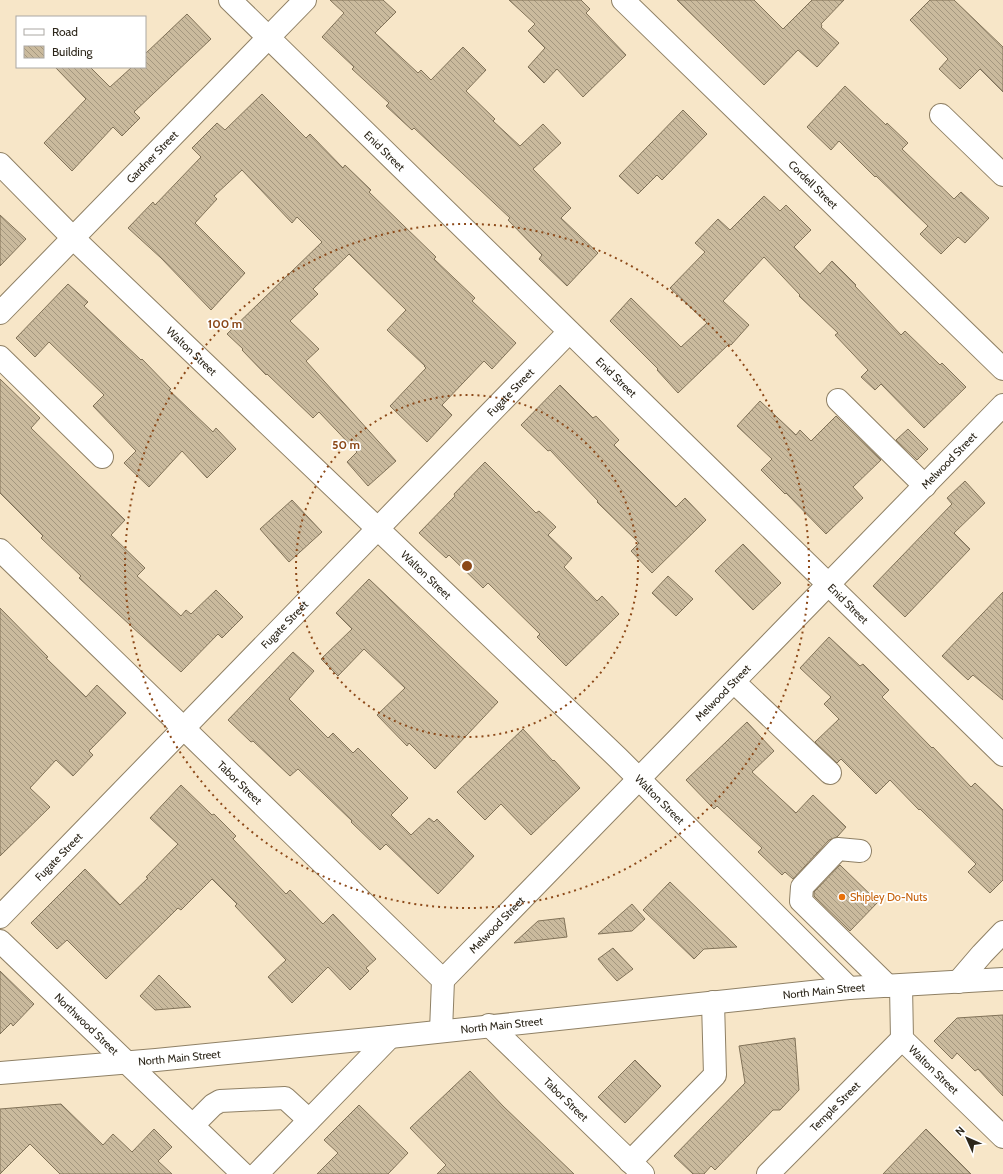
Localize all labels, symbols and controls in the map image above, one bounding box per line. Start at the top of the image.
legend [16,16,146,68]
text: Road [52,24,78,39]
text: Building [52,44,94,59]
street label: Gardner Street [123,127,181,186]
street label: Enid Street [361,128,408,174]
street label: Cordell Street [785,157,841,212]
text: 100 m [208,316,242,331]
street label: Walton Street [164,324,220,379]
street label: Enid Street [593,354,640,400]
street label: Fugate Street [484,365,537,419]
street label: Melwood Street [918,429,980,492]
text: 50 m [332,437,360,452]
street label: Walton Street [398,548,454,602]
centre of rings [460,559,474,573]
street label: Enid Street [825,581,872,627]
street label: Fugate Street [258,597,311,652]
street label: Melwood Street [692,661,754,724]
street label: Tabor Street [214,758,265,808]
street label: Walton Street [632,772,688,827]
street label: Fugate Street [32,830,85,884]
place label: Shipley Do-Nuts [850,890,928,904]
marker: Shipley Do-Nuts [837,892,847,902]
street label: Melwood Street [466,893,528,956]
street label: North Main Street [782,980,866,1002]
street label: Northwood Street [52,990,122,1058]
street label: North Main Street [460,1014,544,1036]
street label: Walton Street [906,1042,962,1097]
street label: North Main Street [138,1047,222,1068]
street label: Tabor Street [541,1075,591,1124]
street label: Temple Street [807,1078,863,1135]
north arrow [947,1118,987,1158]
text: N [952,1123,968,1139]

